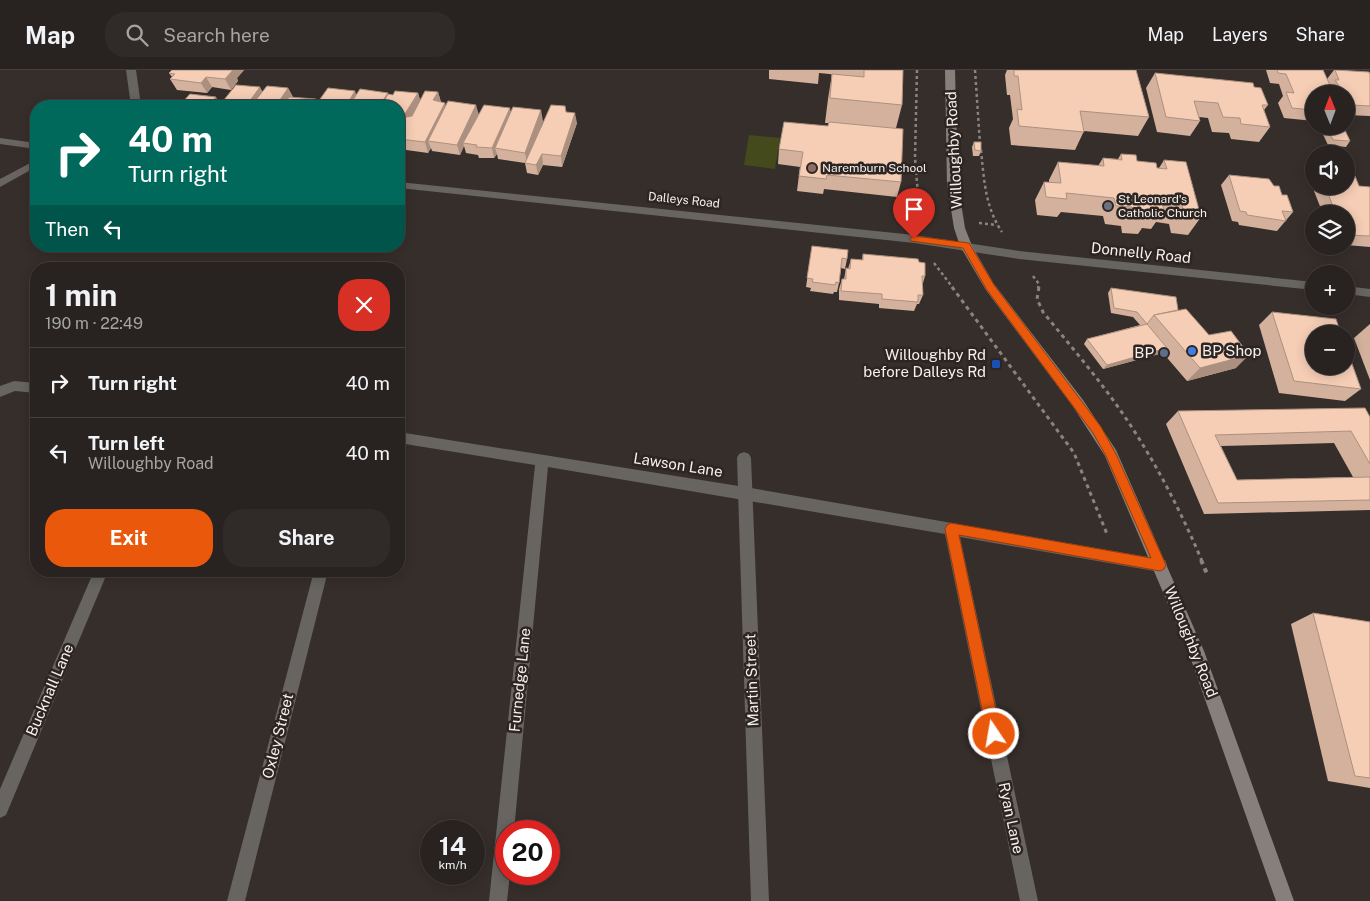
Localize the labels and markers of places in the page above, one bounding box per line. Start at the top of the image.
place label: Naremburn School [822,161,927,175]
marker: Naremburn School [806,162,818,174]
pin [893,188,935,239]
place label: St Leonard's Catholic Church [1118,192,1207,220]
marker: St Leonard's Catholic Church [1102,200,1114,212]
place label: BP Shop [1202,342,1262,359]
place label: BP [1134,344,1154,361]
marker: BP Shop [1186,345,1198,357]
place label: Willoughby Rd before Dalleys Rd [863,346,986,380]
marker: BP [1158,347,1170,359]
marker: Willoughby Rd before Dalleys Rd [990,358,1002,370]

